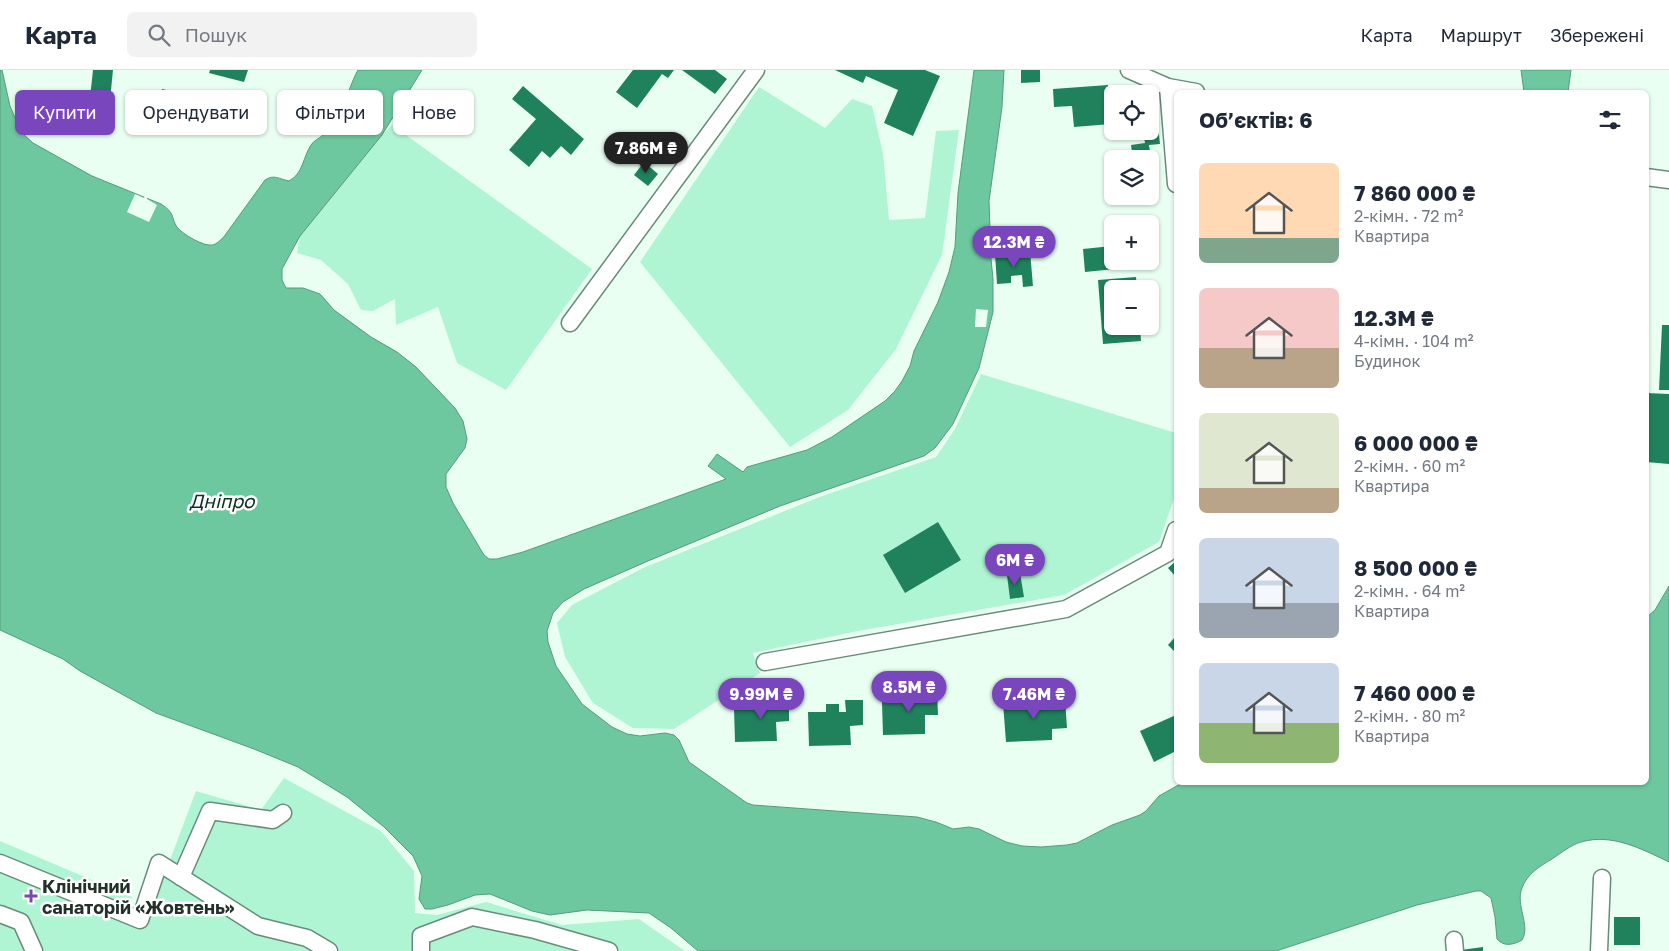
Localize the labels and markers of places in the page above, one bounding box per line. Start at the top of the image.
pin: 7.86M ₴ [600,132,692,174]
pin: 12.3M ₴ [968,226,1060,268]
pin: 6M ₴ [985,544,1045,586]
pin: 8.5M ₴ [868,670,950,713]
pin: 9.99M ₴ [715,678,807,720]
pin: 7.46M ₴ [988,678,1080,720]
place label: Клінічний санаторій «Жовтень» [42,875,235,918]
marker: Клінічний санаторій «Жовтень» [24,889,38,903]

